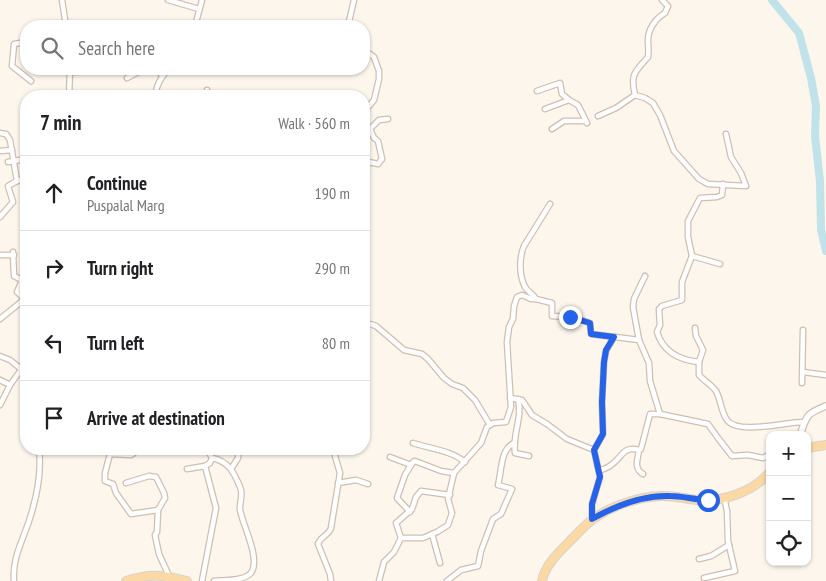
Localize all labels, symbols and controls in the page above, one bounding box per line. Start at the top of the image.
search box [20,20,370,75]
icon: search [38,34,66,62]
text: Search here [78,36,155,60]
text: 7 min [40,109,82,136]
text: Walk · 560 m [278,113,350,133]
text: Continue [87,171,147,195]
icon: ahead [40,179,68,207]
text: 190 m [315,183,350,203]
text: Puspalal Marg [87,195,165,215]
icon: right [40,254,68,282]
text: Turn right [87,256,153,280]
text: 290 m [315,258,350,278]
route end [559,306,582,329]
icon: left [40,329,68,357]
text: Turn left [87,331,144,355]
text: 80 m [322,333,350,353]
icon: arrive [40,404,68,432]
text: Arrive at destination [87,406,225,430]
map controls [766,431,811,566]
button: + [766,431,811,476]
button: − [766,476,811,521]
route start [697,489,720,512]
button: locate [766,521,811,566]

